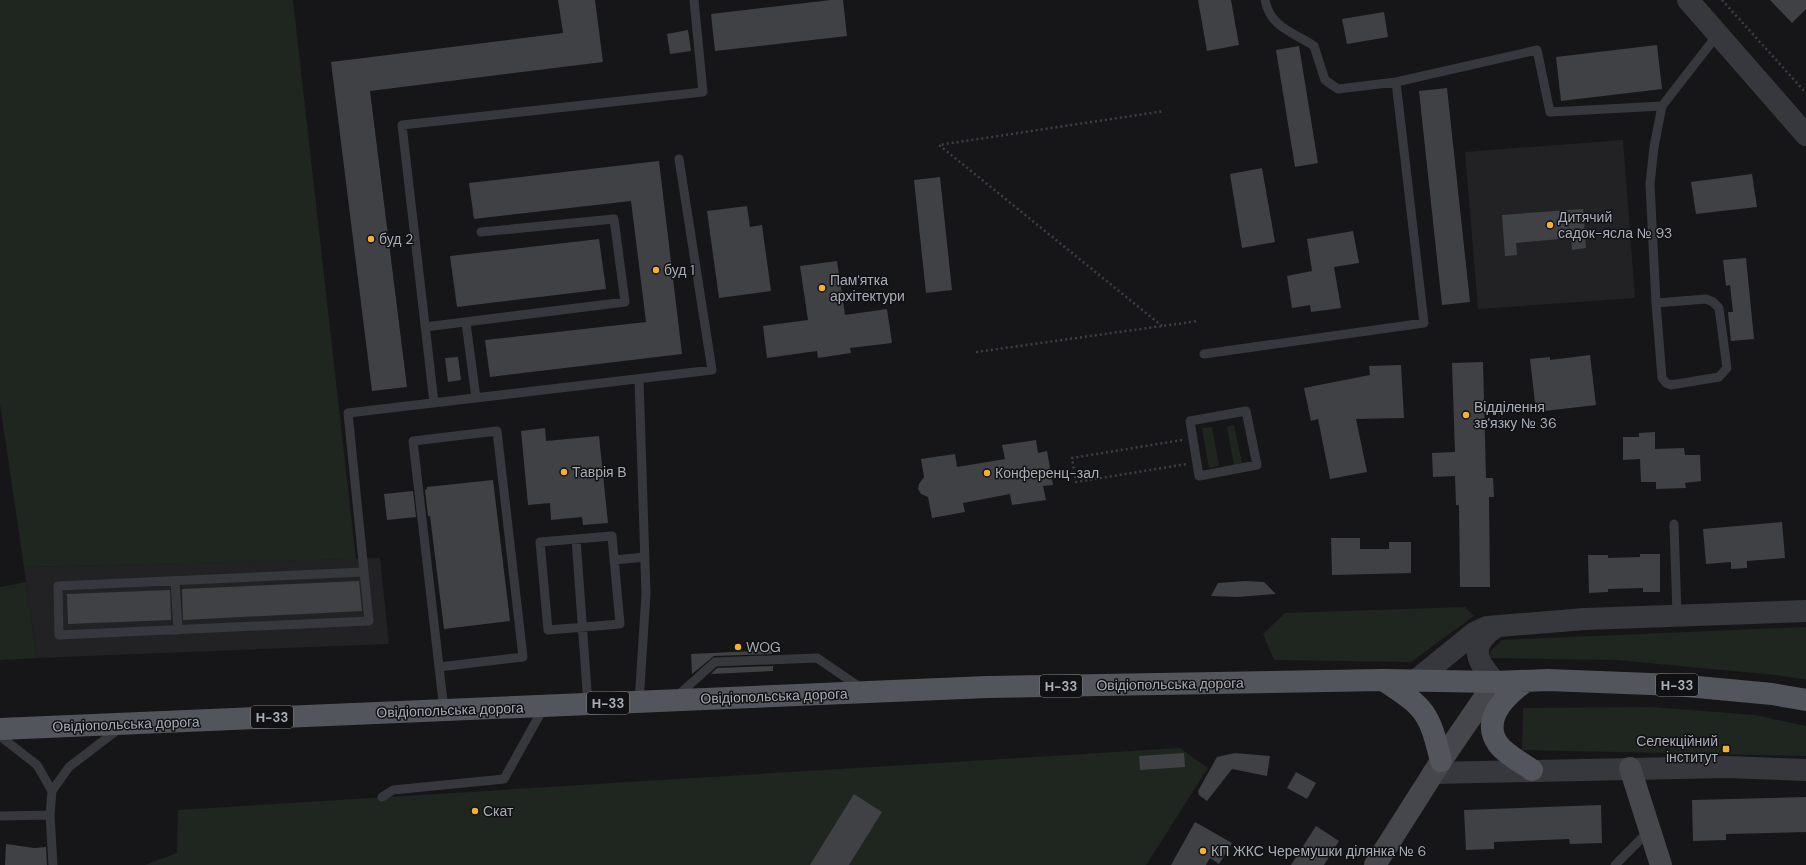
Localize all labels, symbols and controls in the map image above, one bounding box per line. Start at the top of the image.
place label: Дитячий садок-ясла № 93 [1558,208,1672,242]
marker: Дитячий садок-ясла № 93 [1545,220,1555,230]
place label: буд 2 [379,230,413,248]
marker: буд 2 [366,234,376,244]
place label: буд 1 [664,261,695,279]
marker: буд 1 [651,265,661,275]
place label: Пам'ятка архітектури [830,271,905,305]
marker: Пам'ятка архітектури [817,283,827,293]
place label: Відділення зв'язку № 36 [1474,398,1557,432]
marker: Відділення зв'язку № 36 [1461,410,1471,420]
place label: Таврія В [572,463,627,481]
place label: Конференц-зал [995,464,1099,482]
marker: Таврія В [559,467,569,477]
marker: Конференц-зал [982,468,992,478]
place label: WOG [746,638,781,656]
marker: WOG [733,642,743,652]
street label: Овідіопольська дорога [1096,674,1244,694]
road number: Н-33 [1656,674,1698,696]
road number: Н-33 [1040,675,1082,697]
street label: Овідіопольська дорога [700,684,848,708]
road number: Н-33 [587,692,629,714]
street label: Овідіопольська дорога [376,698,524,722]
road number: Н-33 [251,706,293,728]
street label: Овідіопольська дорога [52,712,200,736]
place label: Селекційний інститут [1636,732,1719,766]
marker: Селекційний інститут [1721,744,1731,754]
place label: Скат [483,802,514,820]
marker: Скат [470,806,480,816]
place label: КП ЖКС Черемушки ділянка № 6 [1211,842,1426,860]
marker: КП ЖКС Черемушки ділянка № 6 [1198,846,1208,856]

